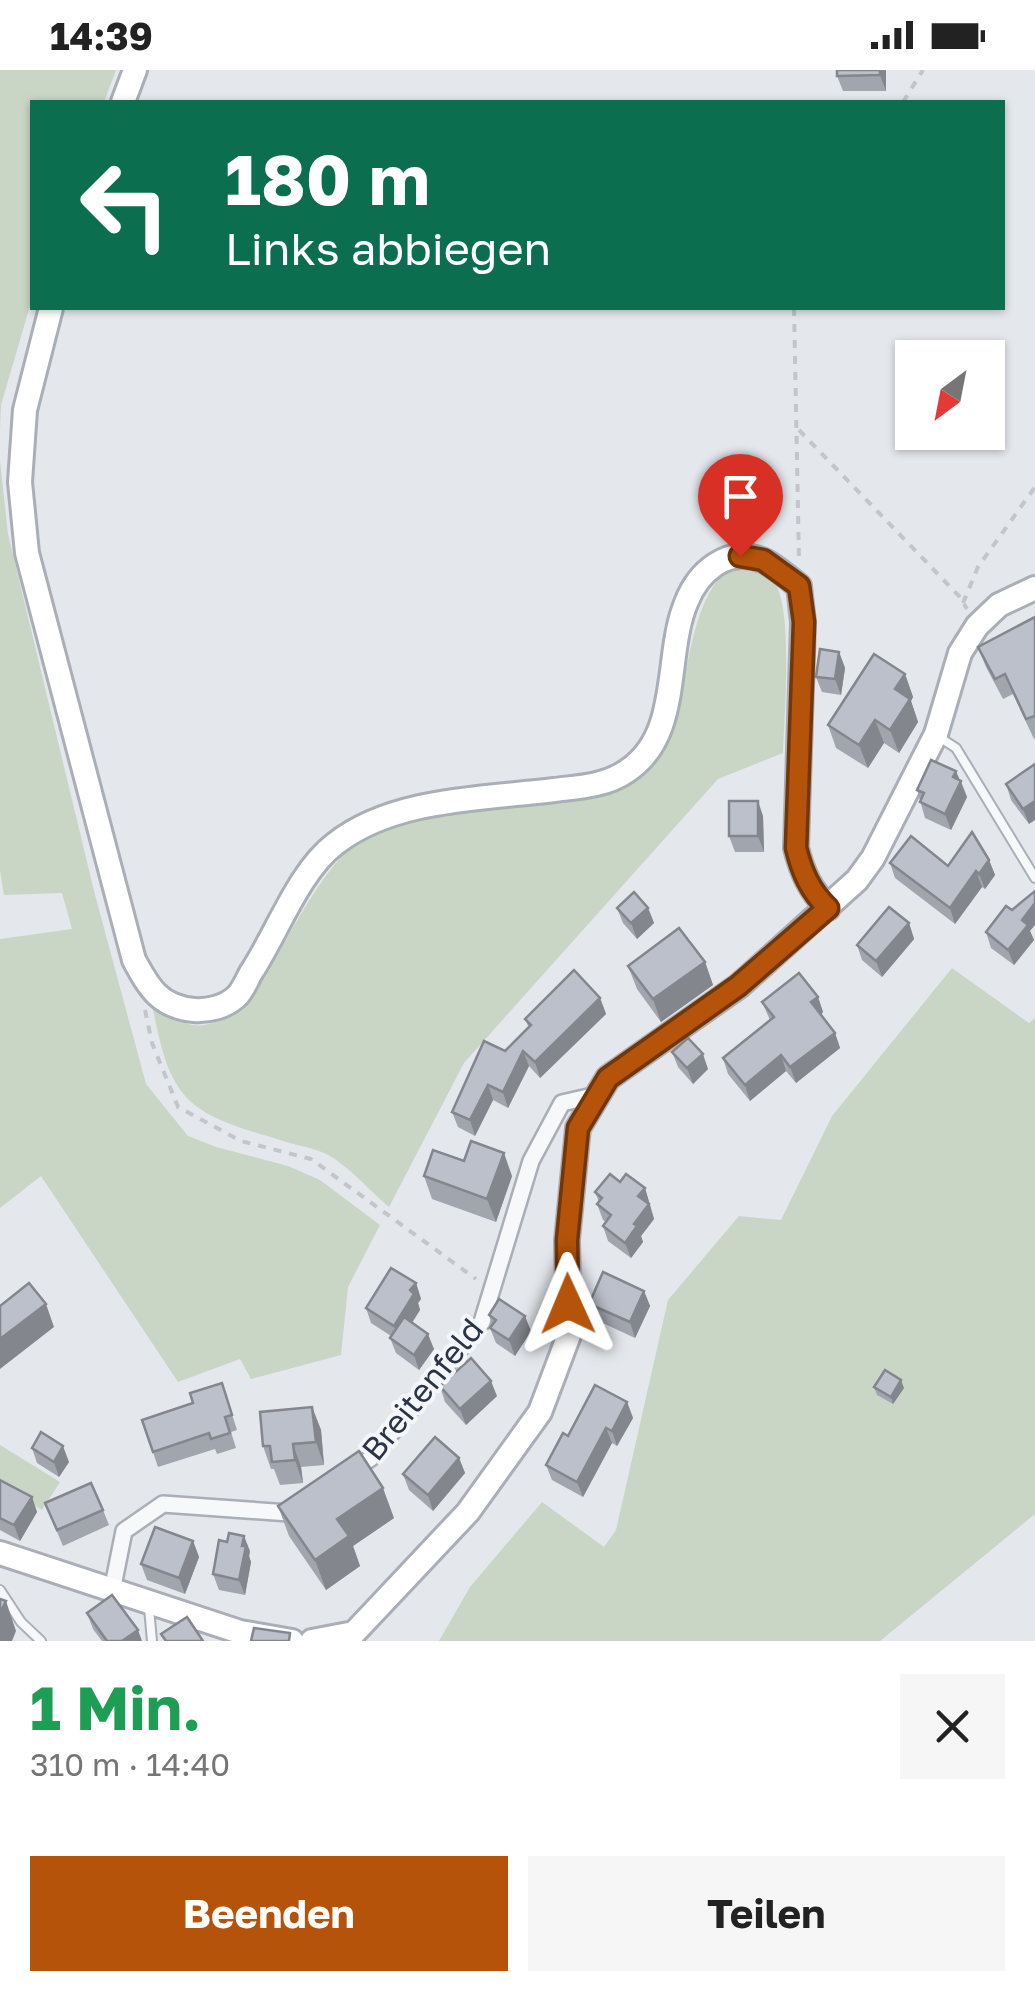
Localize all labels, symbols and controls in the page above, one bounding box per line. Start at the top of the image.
text: 14:39 [50,13,153,58]
text: 180 m [225,136,430,220]
icon: left [60,140,190,270]
text: Links abbiegen [225,221,551,275]
north arrow [895,340,1005,450]
map controls [895,340,1005,450]
pin [698,454,783,557]
icon: arrive [713,469,768,524]
position arrow [516,1252,620,1356]
street label: Breitenfeld [353,1310,491,1468]
text: 1 Min. [30,1671,201,1743]
button: close [900,1674,1005,1779]
text: 310 m · 14:40 [30,1745,230,1783]
button: Beenden [30,1856,508,1971]
button: Teilen [528,1856,1005,1971]

